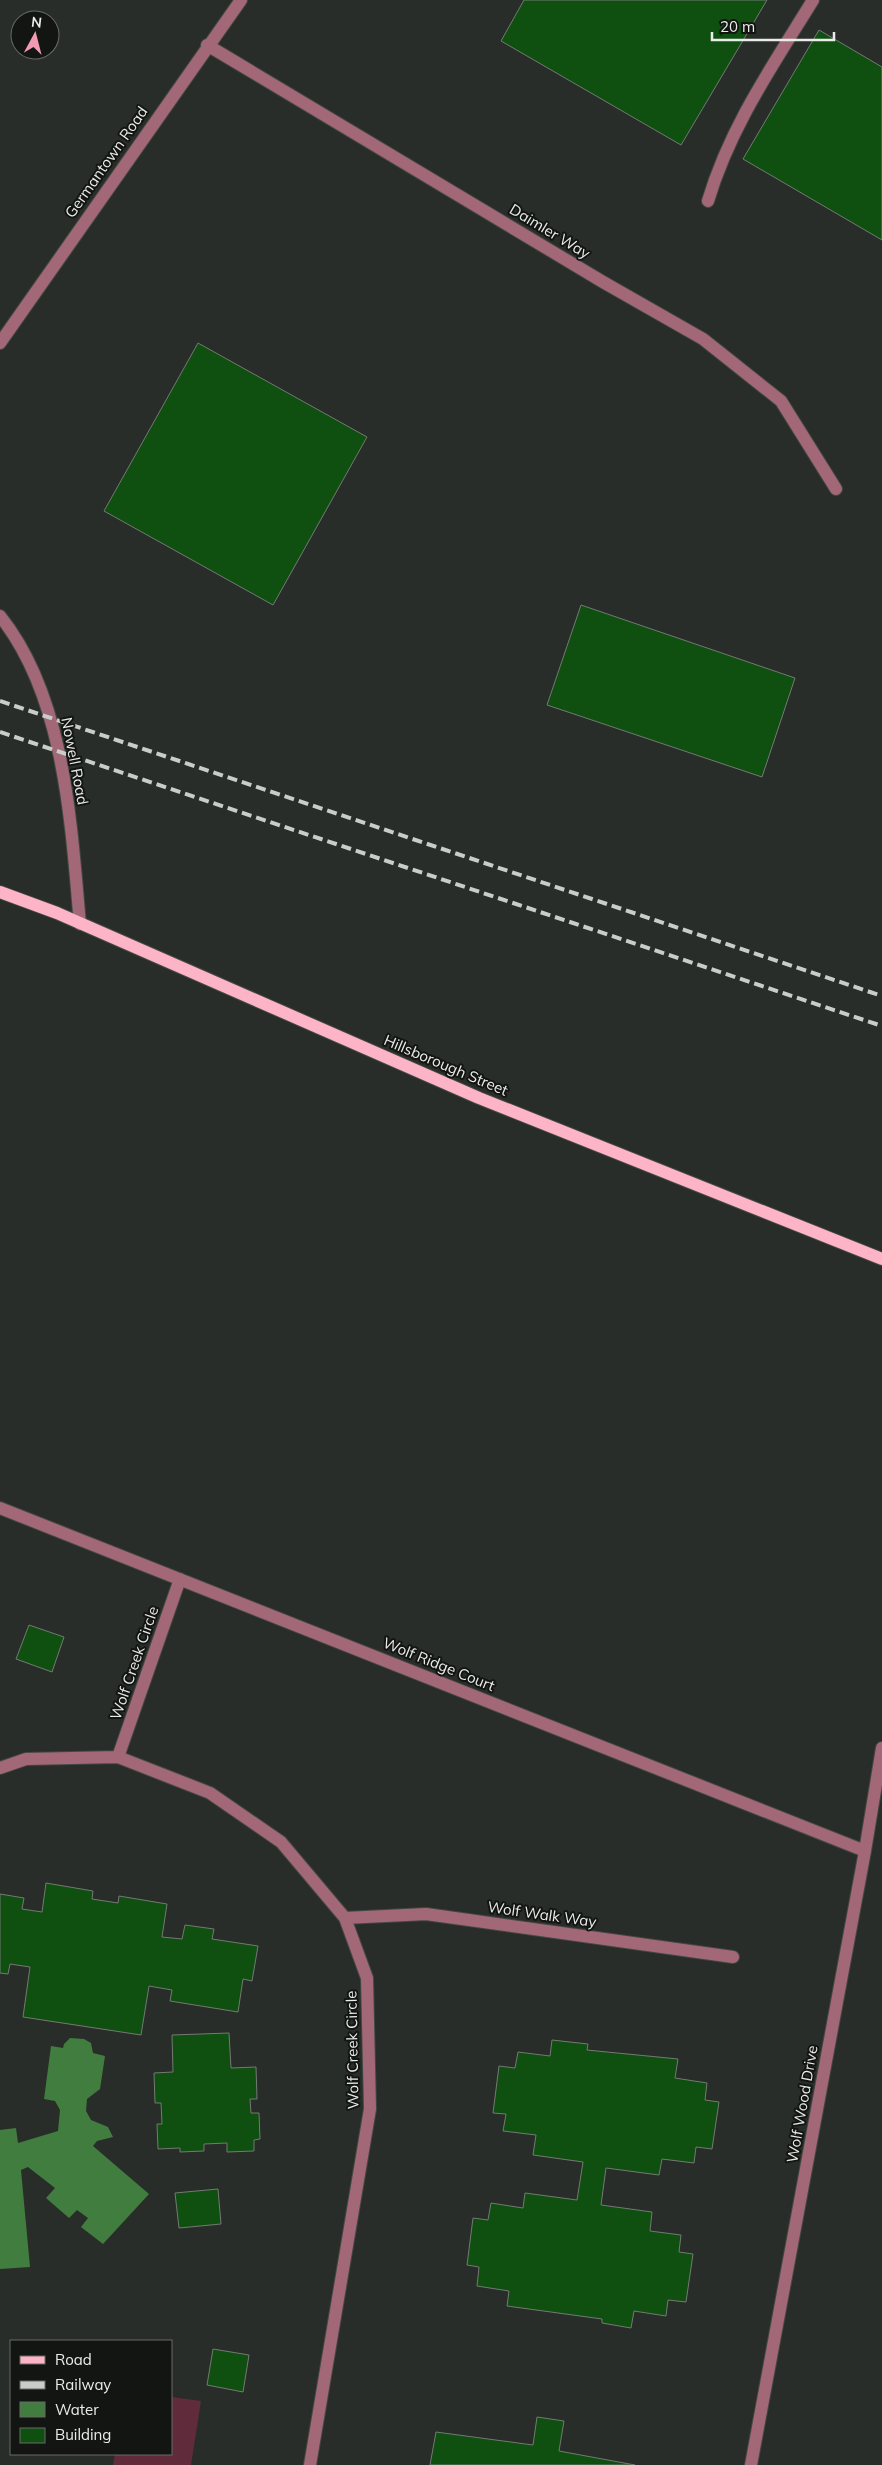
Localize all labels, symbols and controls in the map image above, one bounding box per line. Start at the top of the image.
north arrow [10,10,60,60]
scale bar [712,10,834,42]
text: N [30,13,43,32]
text: 20 m [720,17,755,36]
street label: Germantown Road [60,103,152,221]
street label: Daimler Way [506,199,594,263]
street label: Nowell Road [57,716,93,806]
street label: Hillsborough Street [381,1030,511,1100]
street label: Wolf Creek Circle [106,1604,162,1722]
street label: Wolf Ridge Court [380,1633,498,1695]
street label: Wolf Walk Way [486,1897,598,1931]
street label: Wolf Creek Circle [341,1990,363,2110]
street label: Wolf Wood Drive [782,2044,822,2164]
legend [10,2340,172,2455]
text: Road [55,2350,92,2369]
text: Railway [55,2375,111,2394]
text: Water [55,2400,99,2419]
text: Building [55,2425,111,2444]

